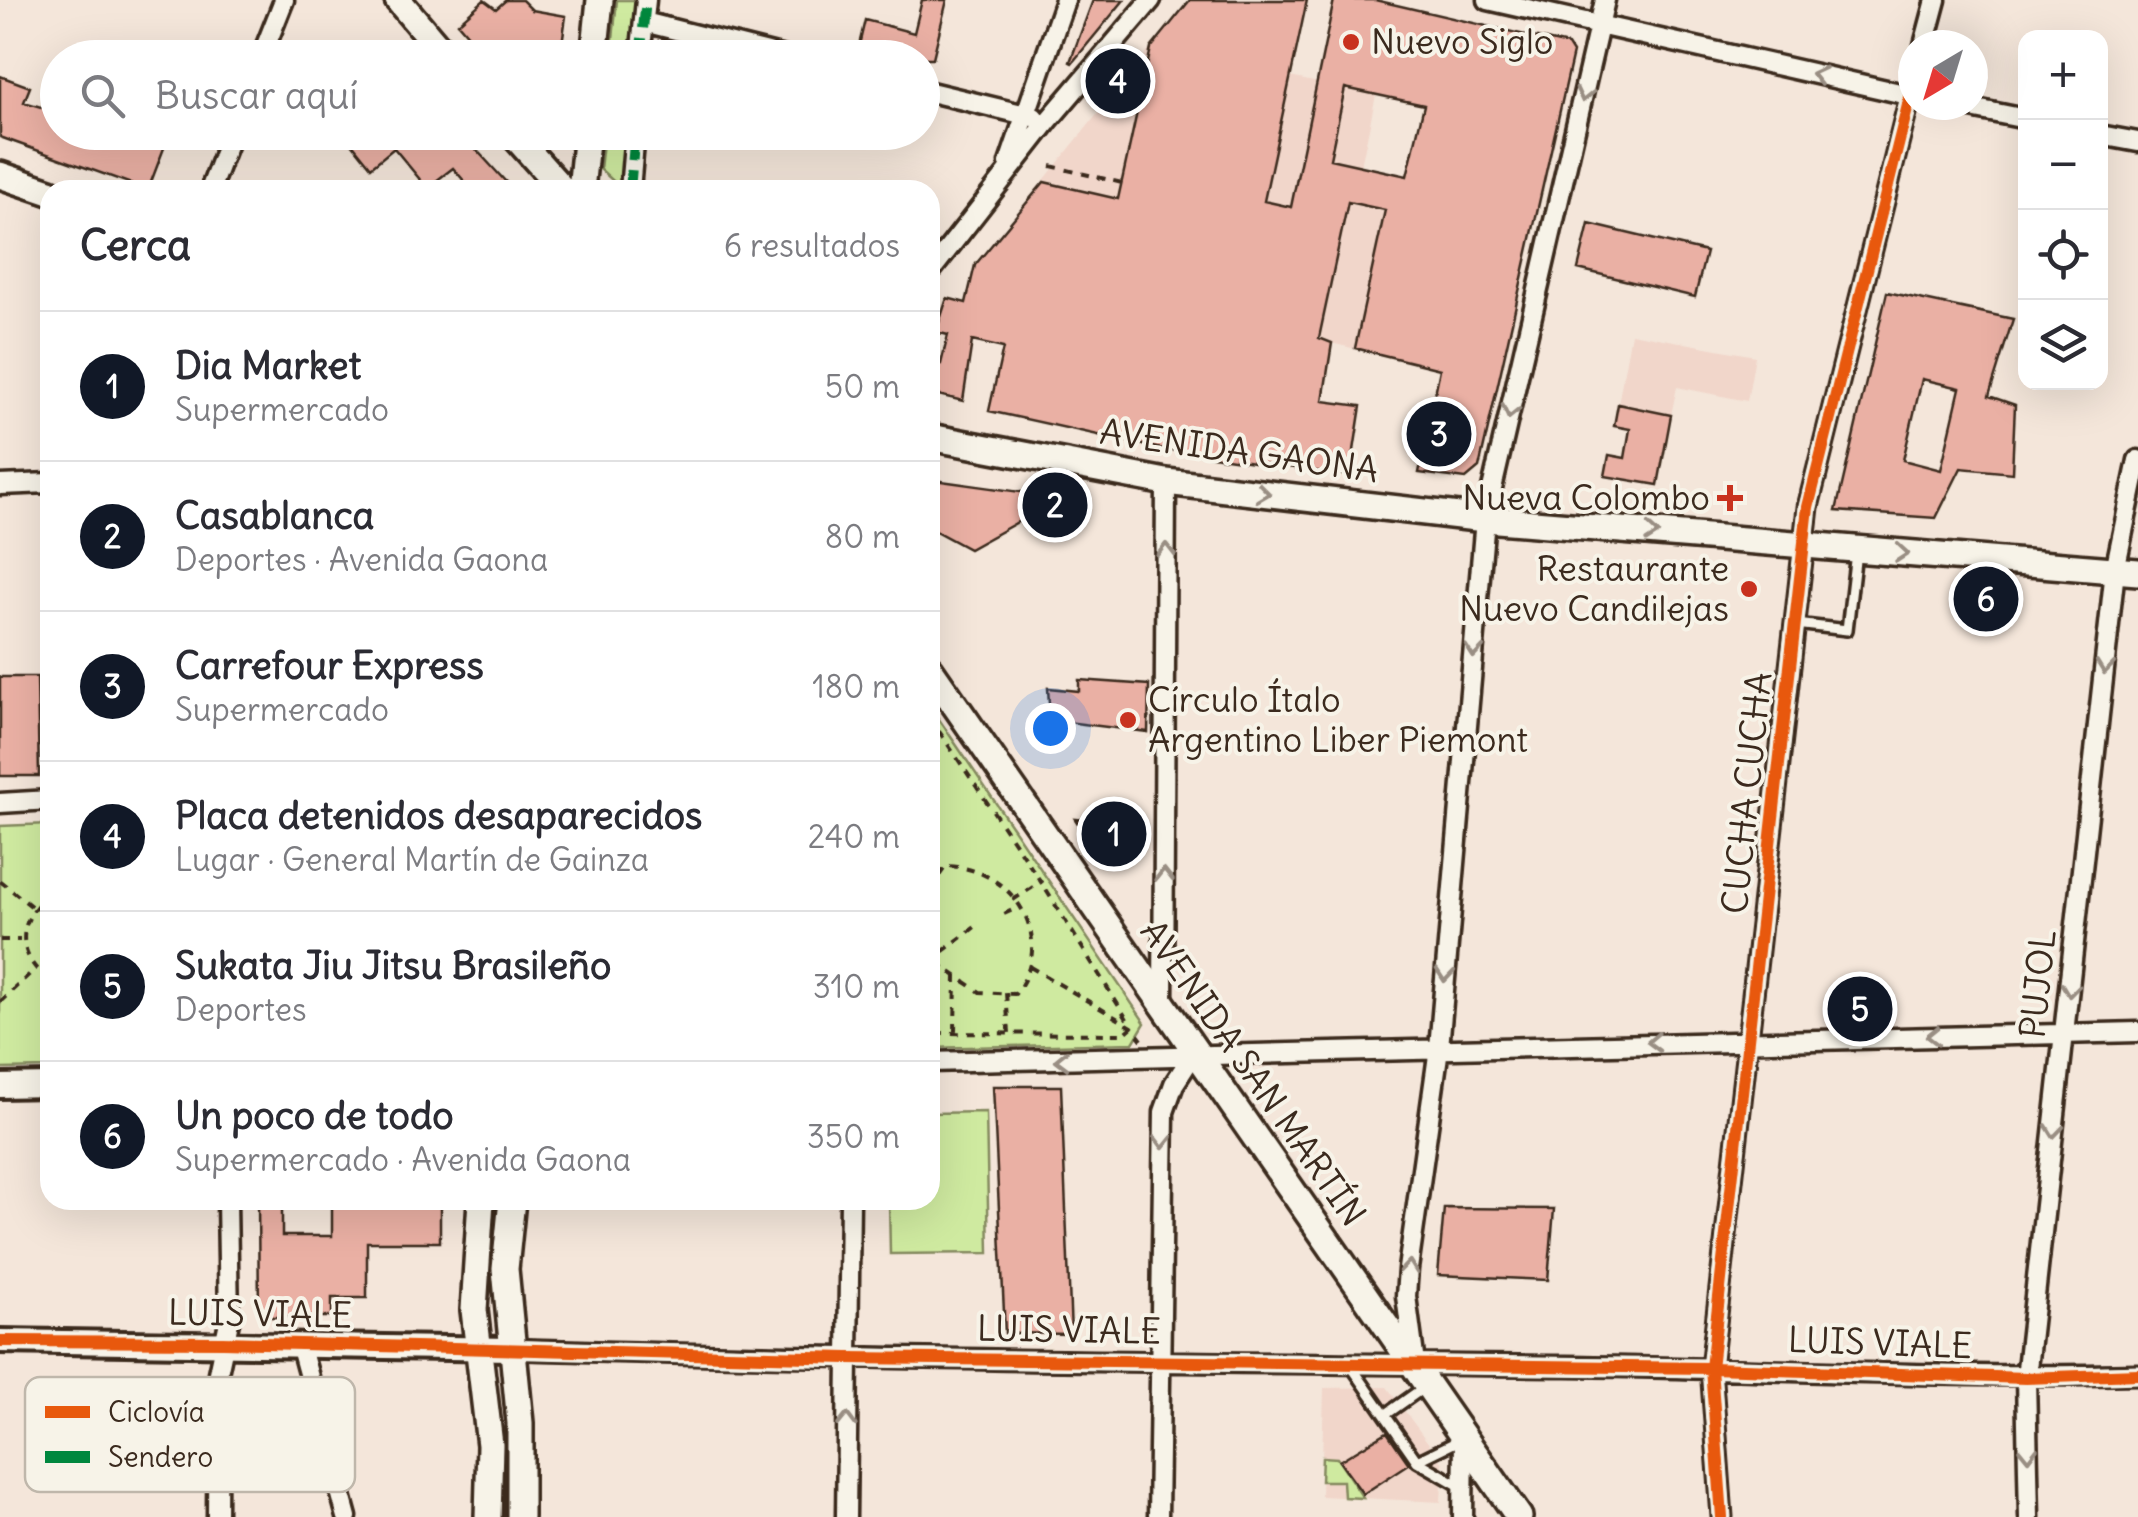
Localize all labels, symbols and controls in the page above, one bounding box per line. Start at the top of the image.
place label: Nuevo Siglo [1371,19,1553,63]
north arrow [1898,30,1988,120]
map controls [2018,30,2108,390]
button: + [2018,30,2108,120]
marker: Nuevo Siglo [1340,31,1362,53]
search box [40,40,940,150]
pin: 4 [1086,44,1150,118]
one-way arrow [1810,65,1827,86]
icon: search [75,68,130,123]
text: Buscar aquí [155,72,358,119]
one-way arrow [1574,86,1595,103]
button: − [2018,120,2108,210]
button: locate [2018,210,2108,300]
text: Cerca [80,219,191,271]
text: 6 resultados [724,225,900,266]
button: layers [2018,300,2108,390]
text: Dia Market [175,342,361,389]
text: 1 [106,366,119,407]
text: 50 m [825,366,900,407]
text: Supermercado [175,389,389,430]
pin: 3 [1406,396,1472,472]
one-way arrow [1501,403,1522,420]
street label: AVENIDA GAONA [1097,409,1381,491]
pin: 2 [1022,468,1088,542]
place label: Nueva Colombo [1462,475,1710,519]
one-way arrow [1256,482,1272,503]
marker: Nueva Colombo [1719,487,1741,509]
text: Casablanca [175,492,374,539]
text: 2 [104,516,121,557]
text: 80 m [825,516,900,557]
one-way arrow [1645,521,1661,543]
text: Deportes · Avenida Gaona [175,539,548,580]
one-way arrow [1155,541,1177,556]
one-way arrow [1894,541,1910,563]
place label: Restaurante Nuevo Candilejas [1459,546,1729,630]
pin: 6 [1954,562,2018,636]
marker: Restaurante Nuevo Candilejas [1738,578,1760,600]
text: Carrefour Express [175,642,484,689]
one-way arrow [1463,644,1485,660]
one-way arrow [2095,659,2116,675]
text: 3 [103,666,122,707]
text: 180 m [812,666,900,707]
street label: CUCHA CUCHA [1711,670,1781,916]
place label: Círculo Ítalo Argentino Liber Piemont [1148,677,1528,761]
text: Supermercado [175,689,389,730]
your location [1025,703,1076,754]
marker: Círculo Ítalo Argentino Liber Piemont [1117,709,1139,731]
text: Placa detenidos desaparecidos [175,792,702,839]
pin: 1 [1082,796,1146,872]
text: 4 [103,816,122,857]
text: 240 m [808,816,900,857]
text: Lugar · General Martín de Gainza [175,839,649,880]
one-way arrow [1153,866,1175,882]
street label: AVENIDA SAN MARTÍN [1132,911,1376,1234]
street label: PUJOL [2009,928,2065,1040]
text: Sukata Jiu Jitsu Brasileño [175,942,611,989]
text: 5 [103,966,122,1007]
text: 310 m [813,966,900,1007]
one-way arrow [1435,967,1457,983]
pin: 5 [1828,972,1892,1046]
one-way arrow [2060,983,2081,999]
text: Deportes [175,989,306,1030]
one-way arrow [1924,1025,1940,1047]
one-way arrow [1645,1031,1661,1052]
one-way arrow [1054,1049,1070,1070]
text: Un poco de todo [175,1092,454,1139]
text: 6 [103,1116,122,1157]
text: 350 m [807,1116,900,1157]
one-way arrow [2044,1123,2065,1139]
one-way arrow [1153,1135,1174,1151]
text: Supermercado · Avenida Gaona [175,1139,631,1180]
one-way arrow [1398,1259,1419,1275]
street label: LUIS VIALE [168,1289,353,1337]
street label: LUIS VIALE [977,1305,1162,1353]
street label: LUIS VIALE [1787,1317,1973,1367]
legend [25,1377,355,1492]
text: Ciclovía [108,1394,205,1430]
one-way arrow [837,1411,858,1427]
text: Sendero [108,1439,213,1475]
one-way arrow [2017,1448,2039,1463]

